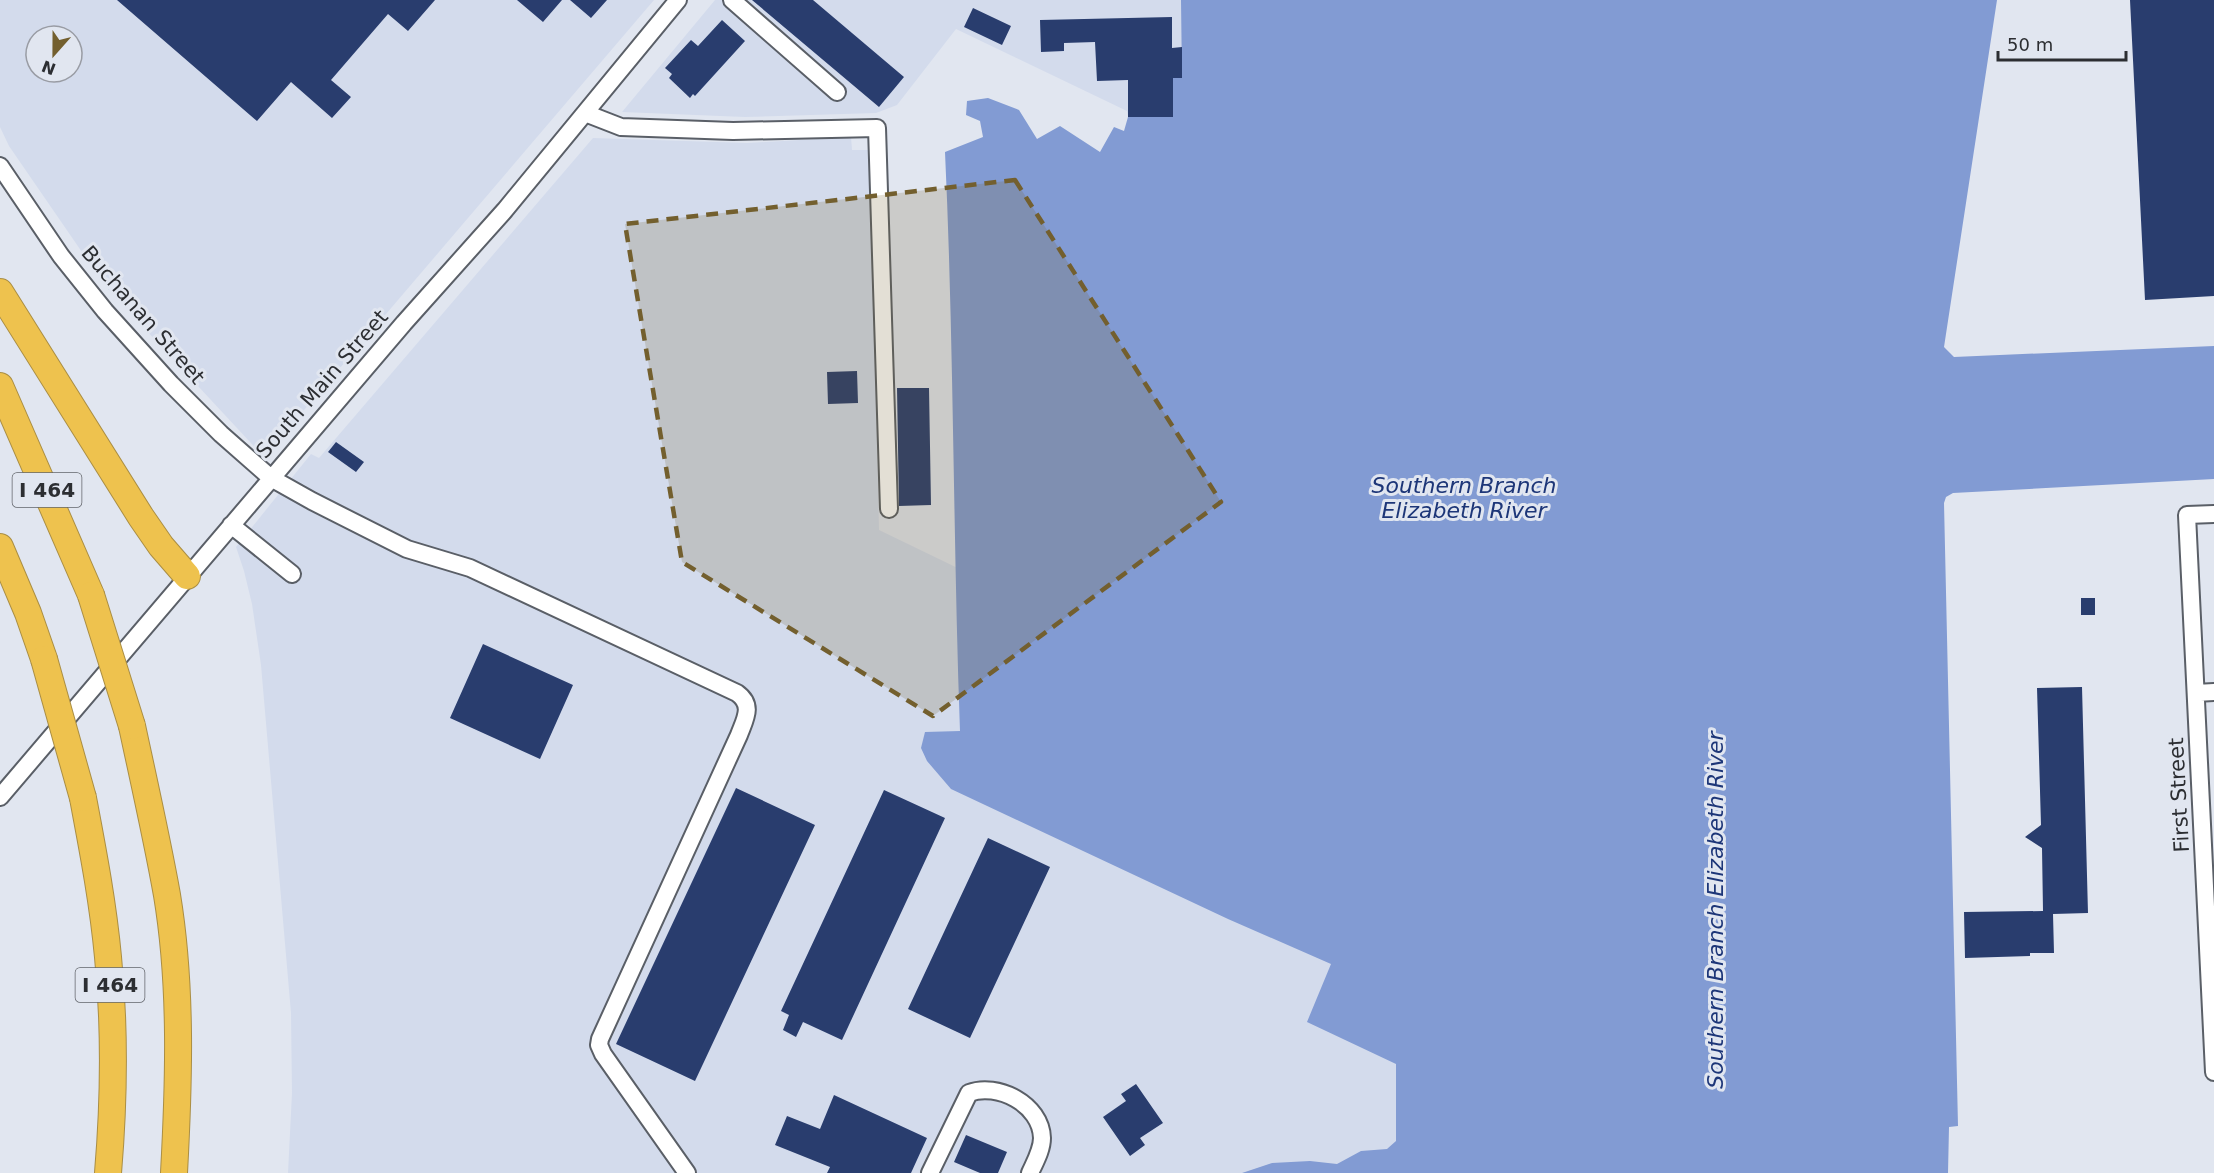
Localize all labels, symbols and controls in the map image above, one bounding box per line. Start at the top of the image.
north arrow [24,24,84,84]
scale bar [1998,24,2126,62]
text: 50 m [2007,34,2053,55]
text: N [39,56,58,79]
street label: Buchanan Street [76,241,210,389]
street label: South Main Street [251,305,393,463]
road number: I 464 [12,473,82,507]
water label: Southern Branch Elizabeth River [1371,473,1557,523]
water label: Southern Branch Elizabeth River [1703,729,1728,1089]
street label: First Street [2164,737,2194,853]
road number: I 464 [76,968,144,1002]

